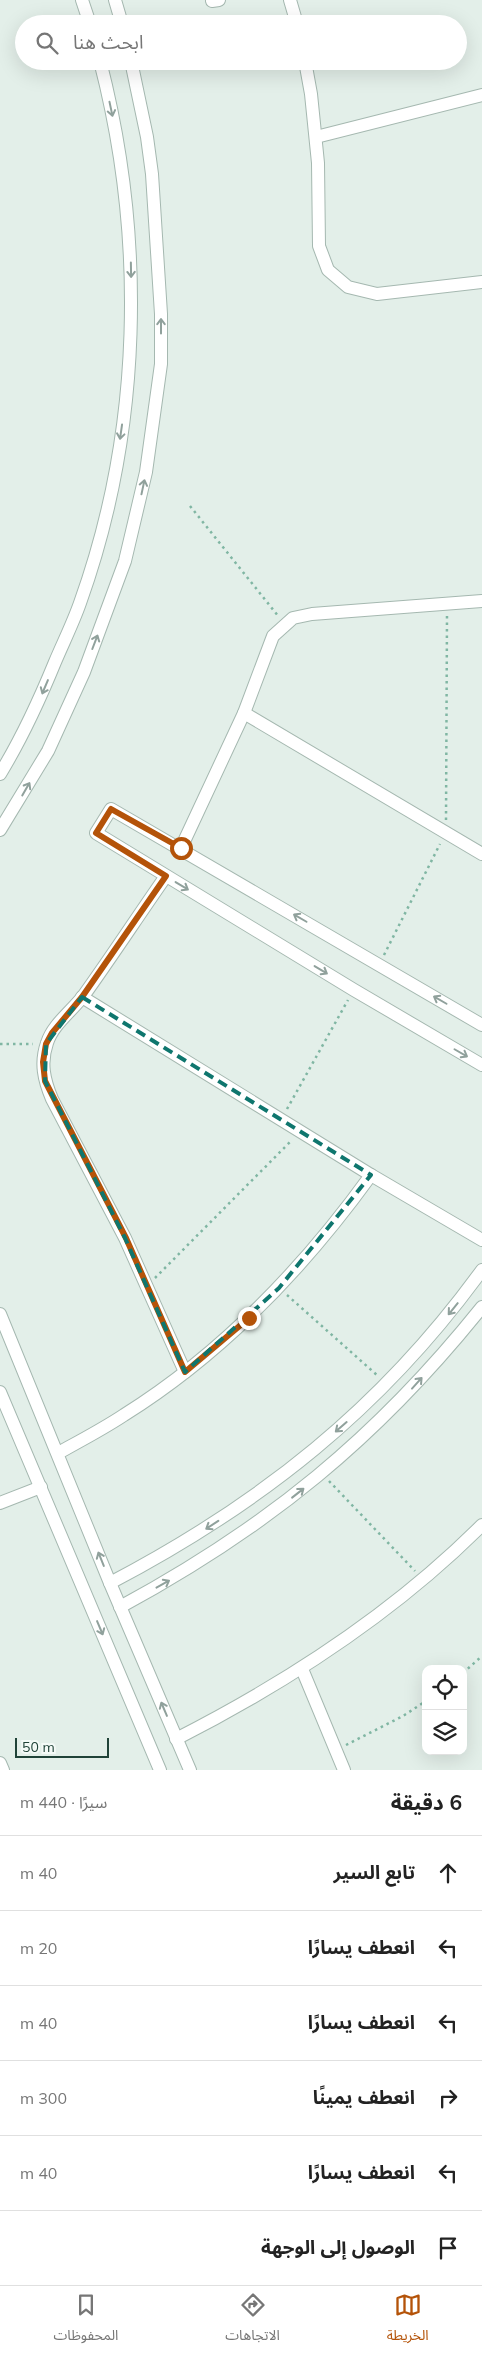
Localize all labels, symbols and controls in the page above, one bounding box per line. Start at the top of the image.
search box [15,15,467,70]
icon: search [33,29,61,57]
text: ابحث هنا [73,30,143,54]
one-way arrow [107,100,117,116]
one-way arrow [126,262,136,278]
one-way arrow [156,318,166,334]
one-way arrow [116,423,126,439]
one-way arrow [138,480,148,496]
one-way arrow [91,635,100,650]
one-way arrow [39,679,49,694]
one-way arrow [21,782,31,796]
route start [170,837,193,860]
one-way arrow [175,881,189,891]
one-way arrow [293,912,307,922]
one-way arrow [313,966,327,976]
one-way arrow [433,995,448,1005]
one-way arrow [453,1048,468,1058]
one-way arrow [447,1302,458,1315]
route end [238,1307,261,1330]
one-way arrow [411,1377,423,1390]
one-way arrow [335,1421,348,1432]
one-way arrow [291,1488,304,1499]
one-way arrow [206,1520,220,1530]
one-way arrow [95,1552,105,1567]
one-way arrow [156,1579,171,1589]
one-way arrow [96,1620,105,1635]
map controls [422,1665,467,1755]
button: locate [422,1665,467,1710]
one-way arrow [158,1702,168,1717]
button: layers [422,1710,467,1755]
scale bar [15,1735,109,1758]
text: 50 m [22,1738,55,1756]
text: 6 دقيقة [391,1789,462,1815]
text: سيرًا · 440 m [20,1792,107,1812]
icon: ahead [434,1859,462,1887]
text: تابع السير [334,1860,415,1884]
text: 40 m [20,1863,57,1883]
icon: left [434,1934,462,1962]
text: انعطف يسارًا [308,1935,415,1959]
text: 20 m [20,1938,57,1958]
icon: left [434,2009,462,2037]
text: انعطف يسارًا [308,2010,415,2034]
text: 40 m [20,2013,57,2033]
icon: right [434,2084,462,2112]
text: انعطف يمينًا [313,2085,415,2109]
text: 300 m [20,2088,67,2108]
icon: left [434,2159,462,2187]
text: انعطف يسارًا [308,2160,415,2184]
text: 40 m [20,2163,57,2183]
icon: arrive [434,2234,462,2262]
text: الوصول إلى الوجهة [261,2235,415,2259]
tab: المحفوظات [53,2291,118,2350]
tab: الاتجاهات [225,2291,280,2350]
tab: الخريطة [387,2291,429,2350]

